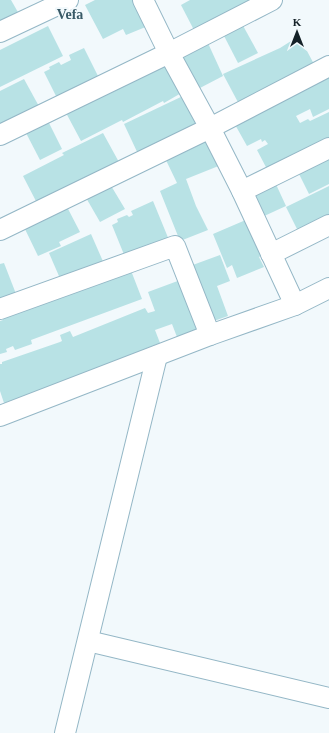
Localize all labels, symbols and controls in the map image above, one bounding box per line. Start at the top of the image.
district label: Vefa [57,7,83,22]
north arrow [277,12,317,52]
text: K [293,16,302,28]

